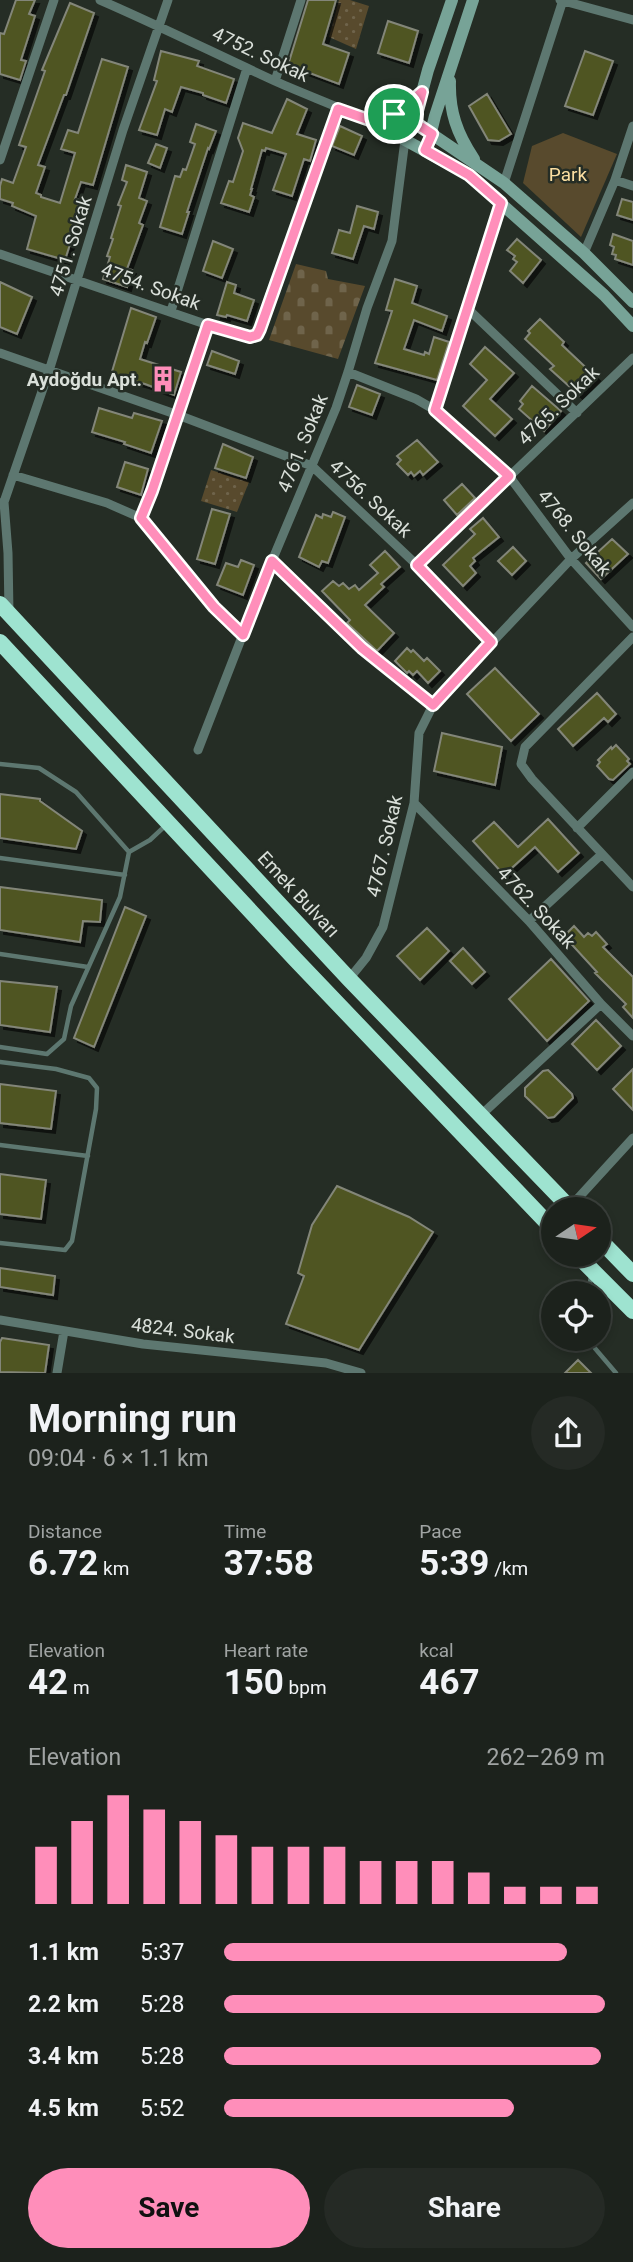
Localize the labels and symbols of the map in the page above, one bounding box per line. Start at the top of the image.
street label: 4752. Sokak [209,22,313,87]
pin [364,84,424,144]
park label: Park [549,163,588,186]
street label: 4751. Sokak [44,193,97,299]
street label: 4754. Sokak [98,258,204,315]
street label: 4765. Sokak [513,361,604,450]
building icon: Aydoğdu Apt. [148,364,178,394]
place label: Aydoğdu Apt. [27,368,142,391]
street label: 4761. Sokak [272,390,333,496]
street label: 4756. Sokak [325,454,417,543]
street label: 4768. Sokak [533,485,617,580]
street label: 4767. Sokak [362,792,407,899]
street label: Emek Bulvarı [253,847,344,942]
street label: 4762. Sokak [493,861,581,954]
north arrow [541,1197,611,1267]
street label: 4824. Sokak [130,1313,236,1348]

